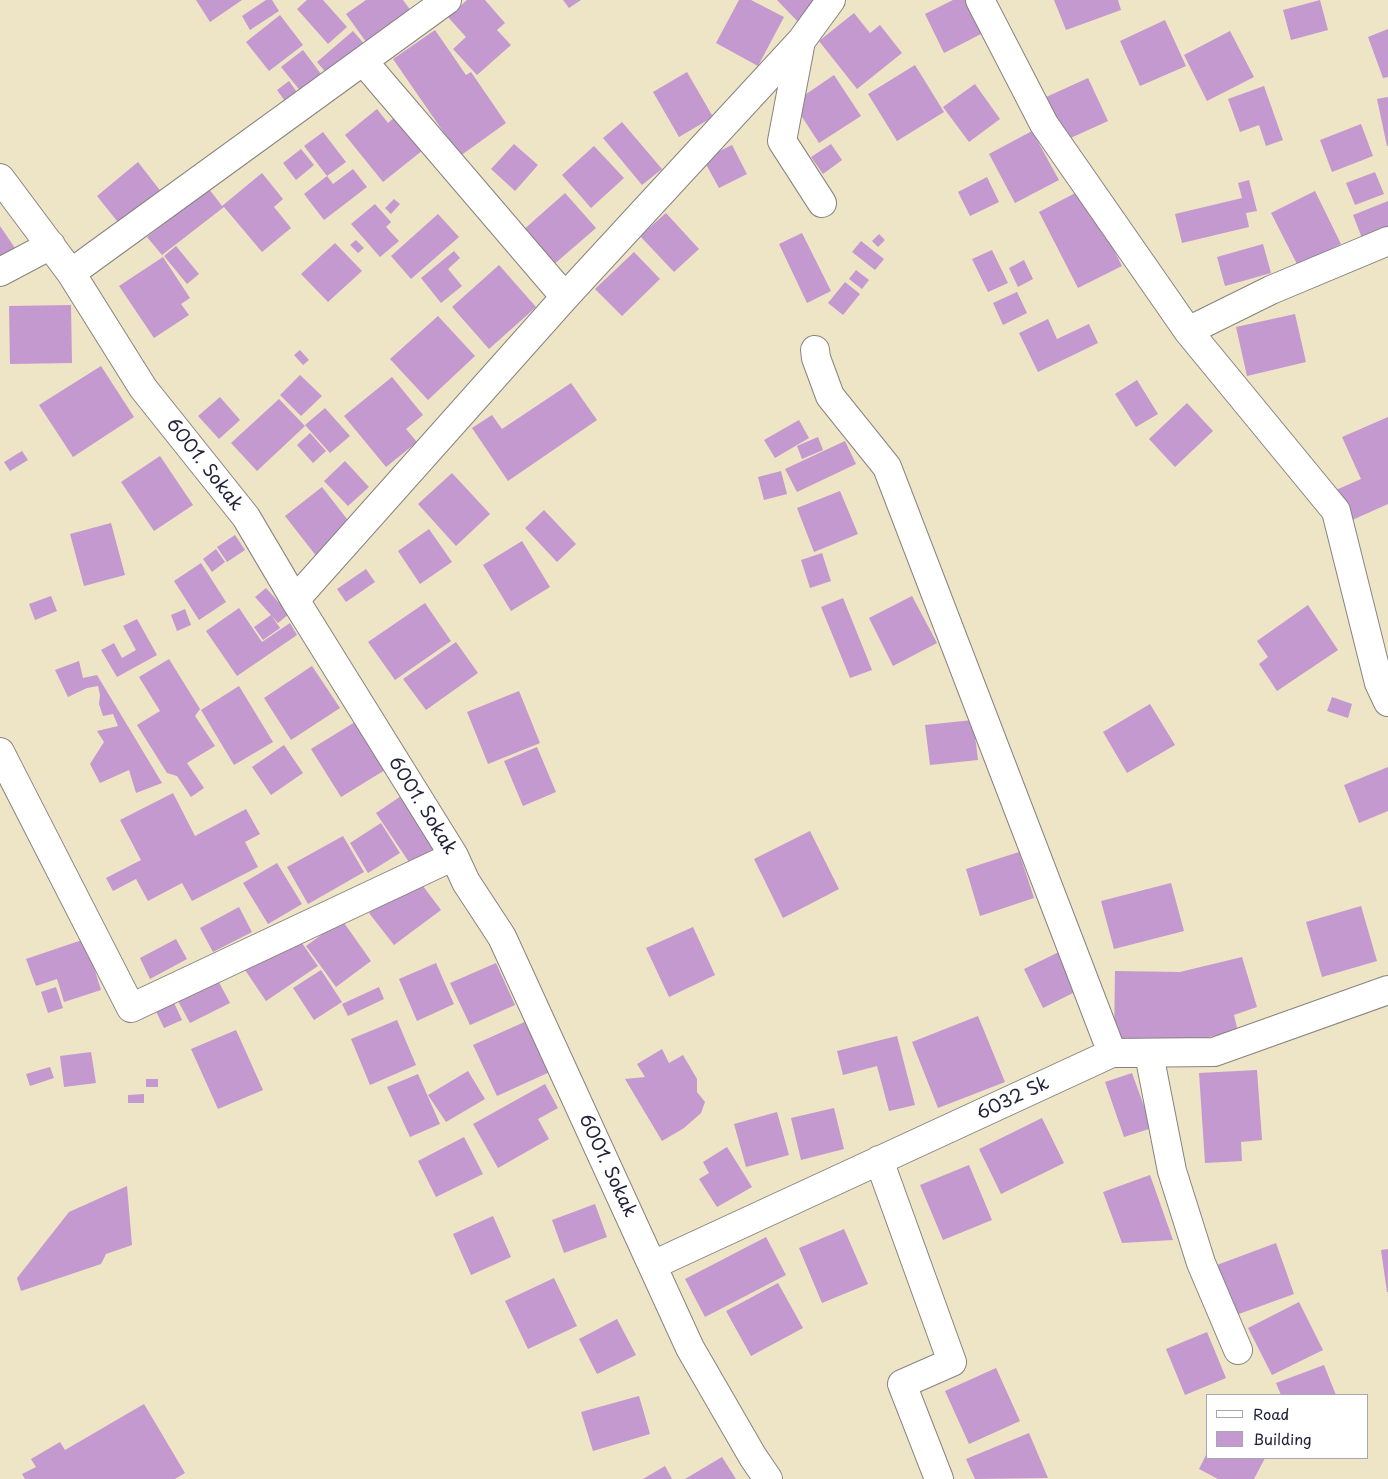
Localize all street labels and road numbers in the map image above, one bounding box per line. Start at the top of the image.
street label: 6001. Sokak [161,415,247,515]
street label: 6001. Sokak [383,753,461,859]
street label: 6032 Sk [973,1073,1053,1125]
street label: 6001. Sokak [574,1111,640,1221]

